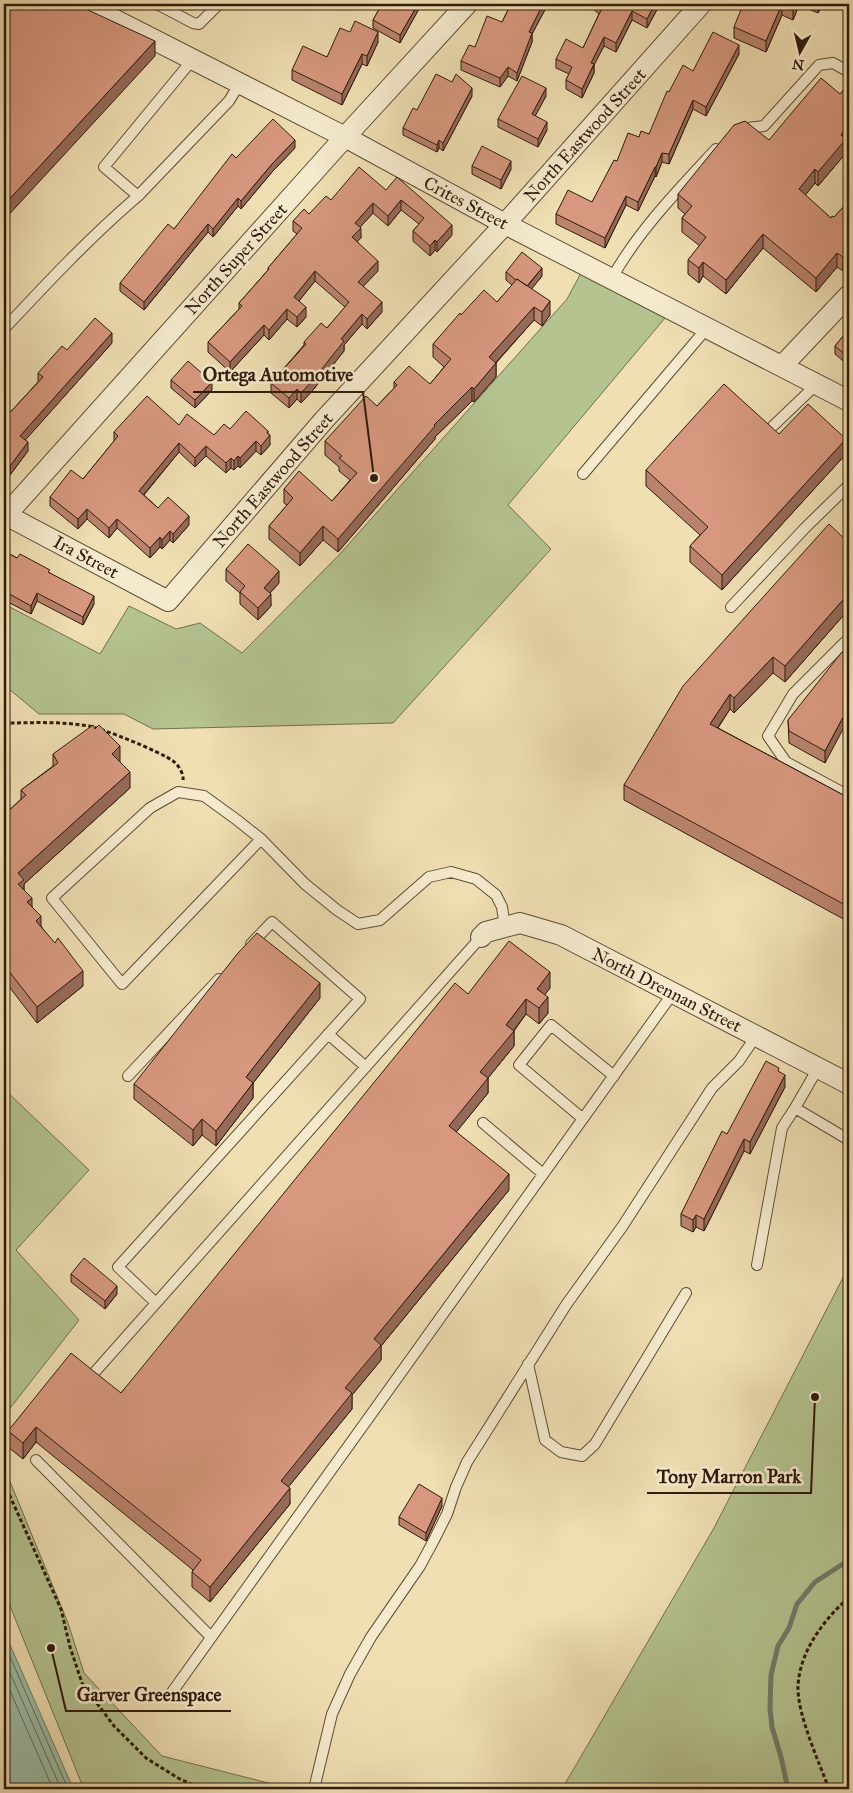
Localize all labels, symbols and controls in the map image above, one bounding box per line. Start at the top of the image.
north arrow [776,28,826,78]
text: N [791,55,805,74]
street label: North Eastwood Street [519,63,651,206]
street label: Crites Street [420,171,513,235]
street label: North Super Street [180,198,292,319]
callout: Ortega Automotive [193,358,363,392]
text: Ortega Automotive [203,363,353,387]
street label: North Eastwood Street [208,407,338,552]
street label: Ira Street [50,531,123,584]
street label: North Drennan Street [589,943,746,1038]
callout: Tony Marron Park [647,1459,811,1493]
text: Tony Marron Park [656,1465,802,1489]
callout: Garver Greenspace [66,1677,231,1711]
text: Garver Greenspace [77,1683,221,1707]

